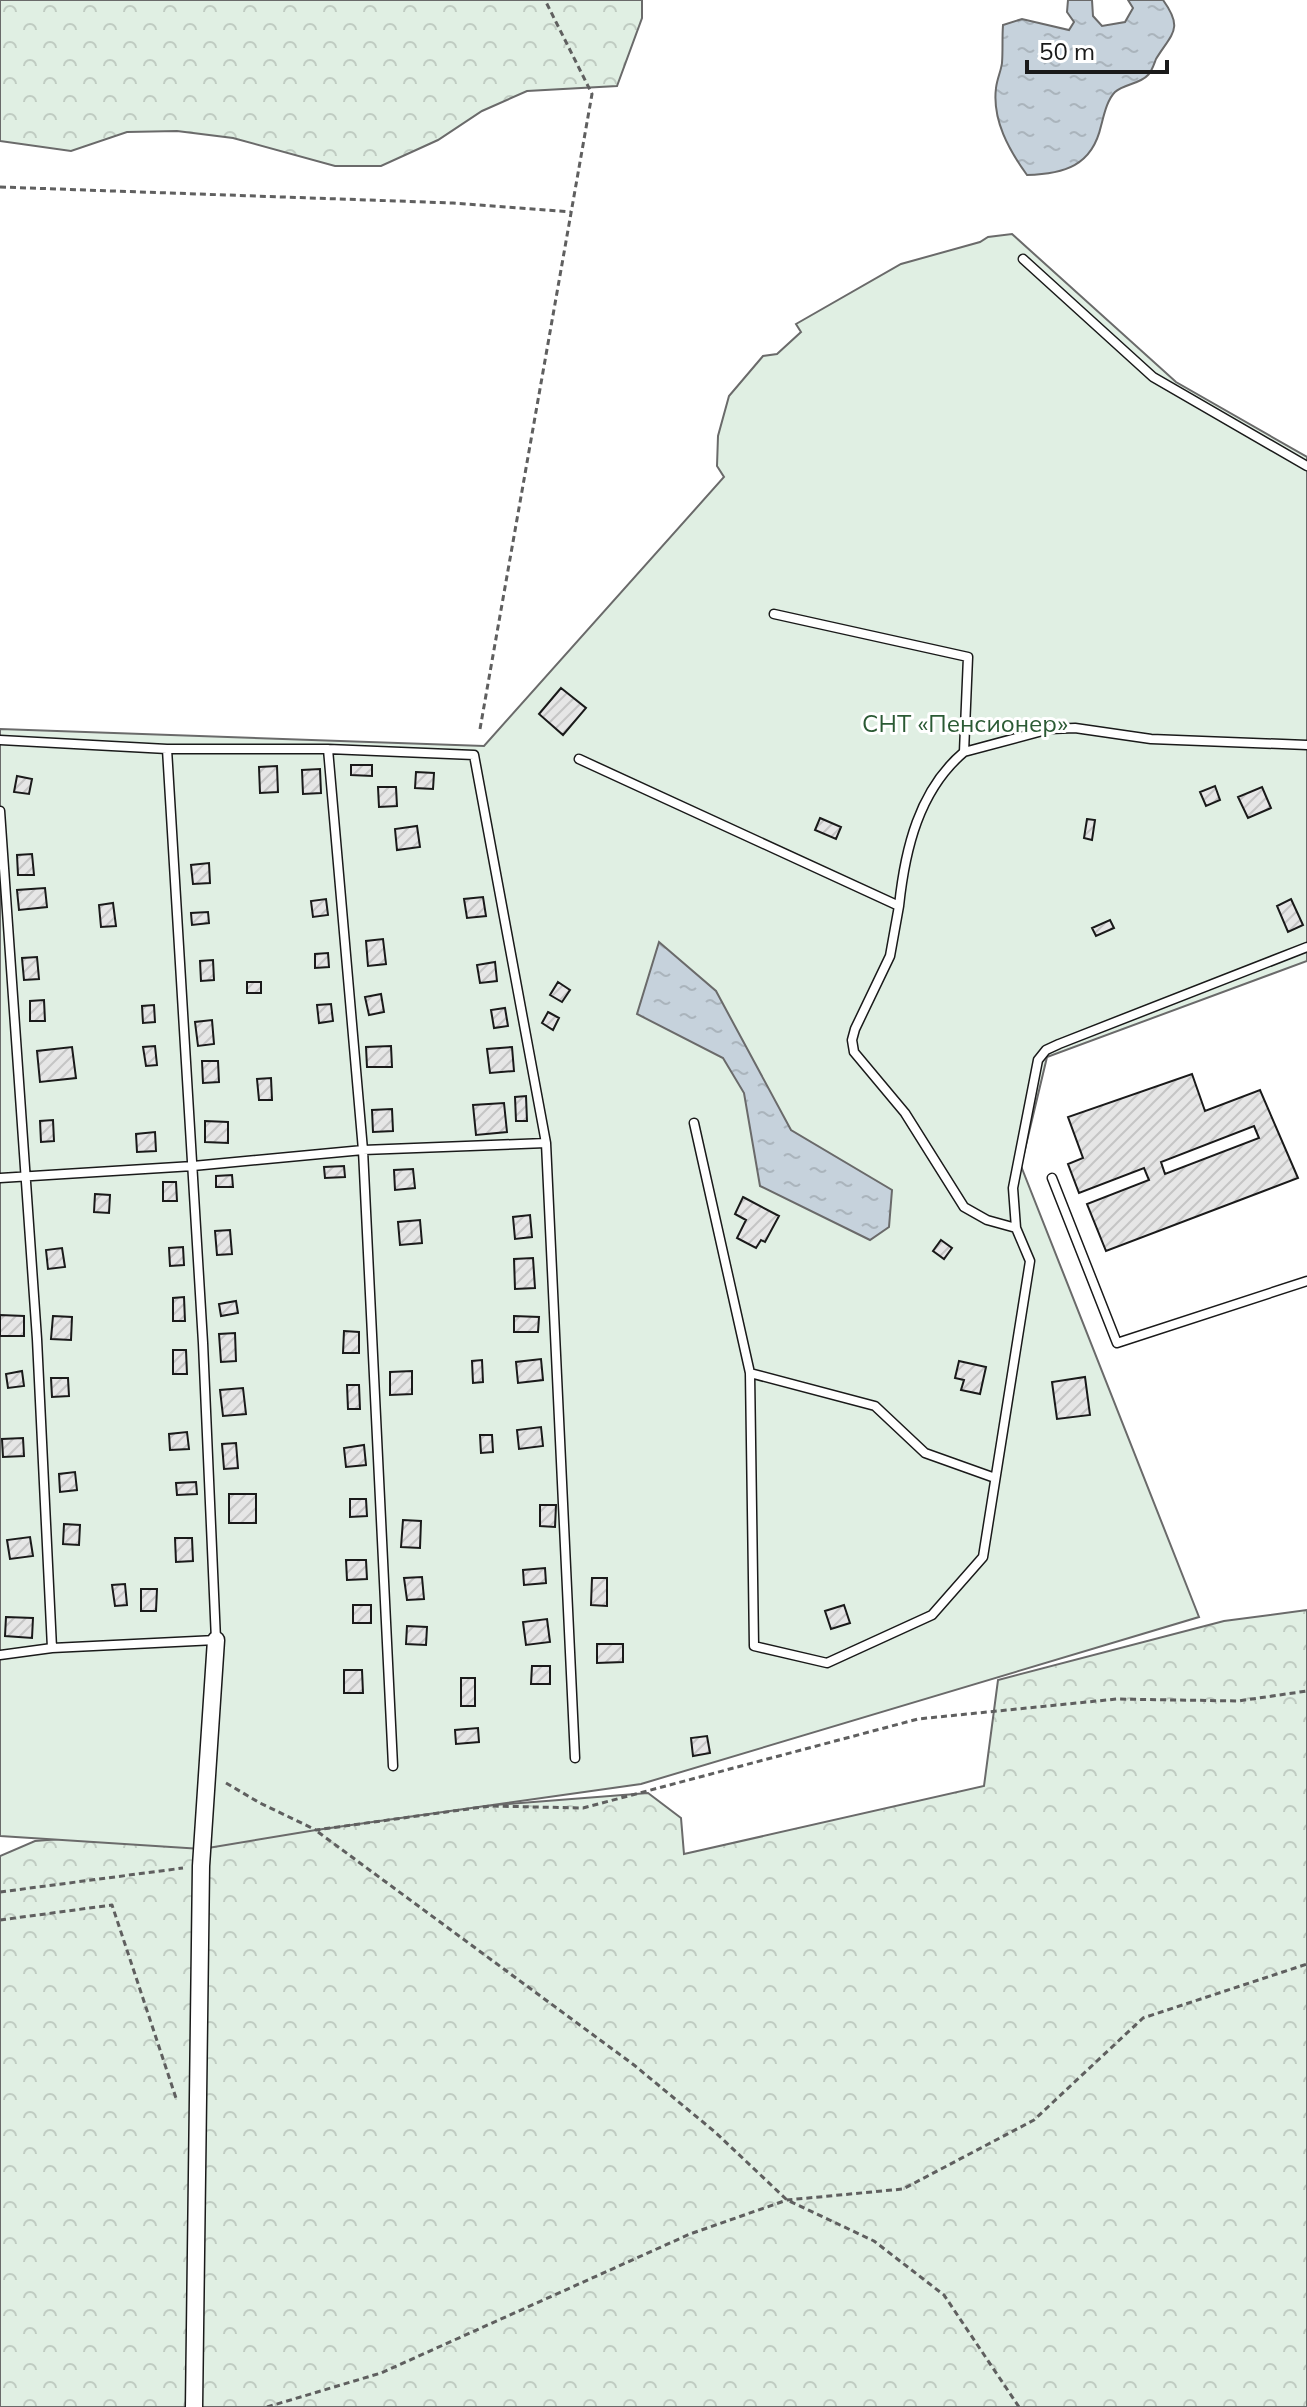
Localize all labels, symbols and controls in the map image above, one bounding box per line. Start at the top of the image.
scale bar [1027,24,1167,74]
text: 50 m [1039,36,1095,66]
park label: СНТ «Пенсионер» [862,708,1068,738]

